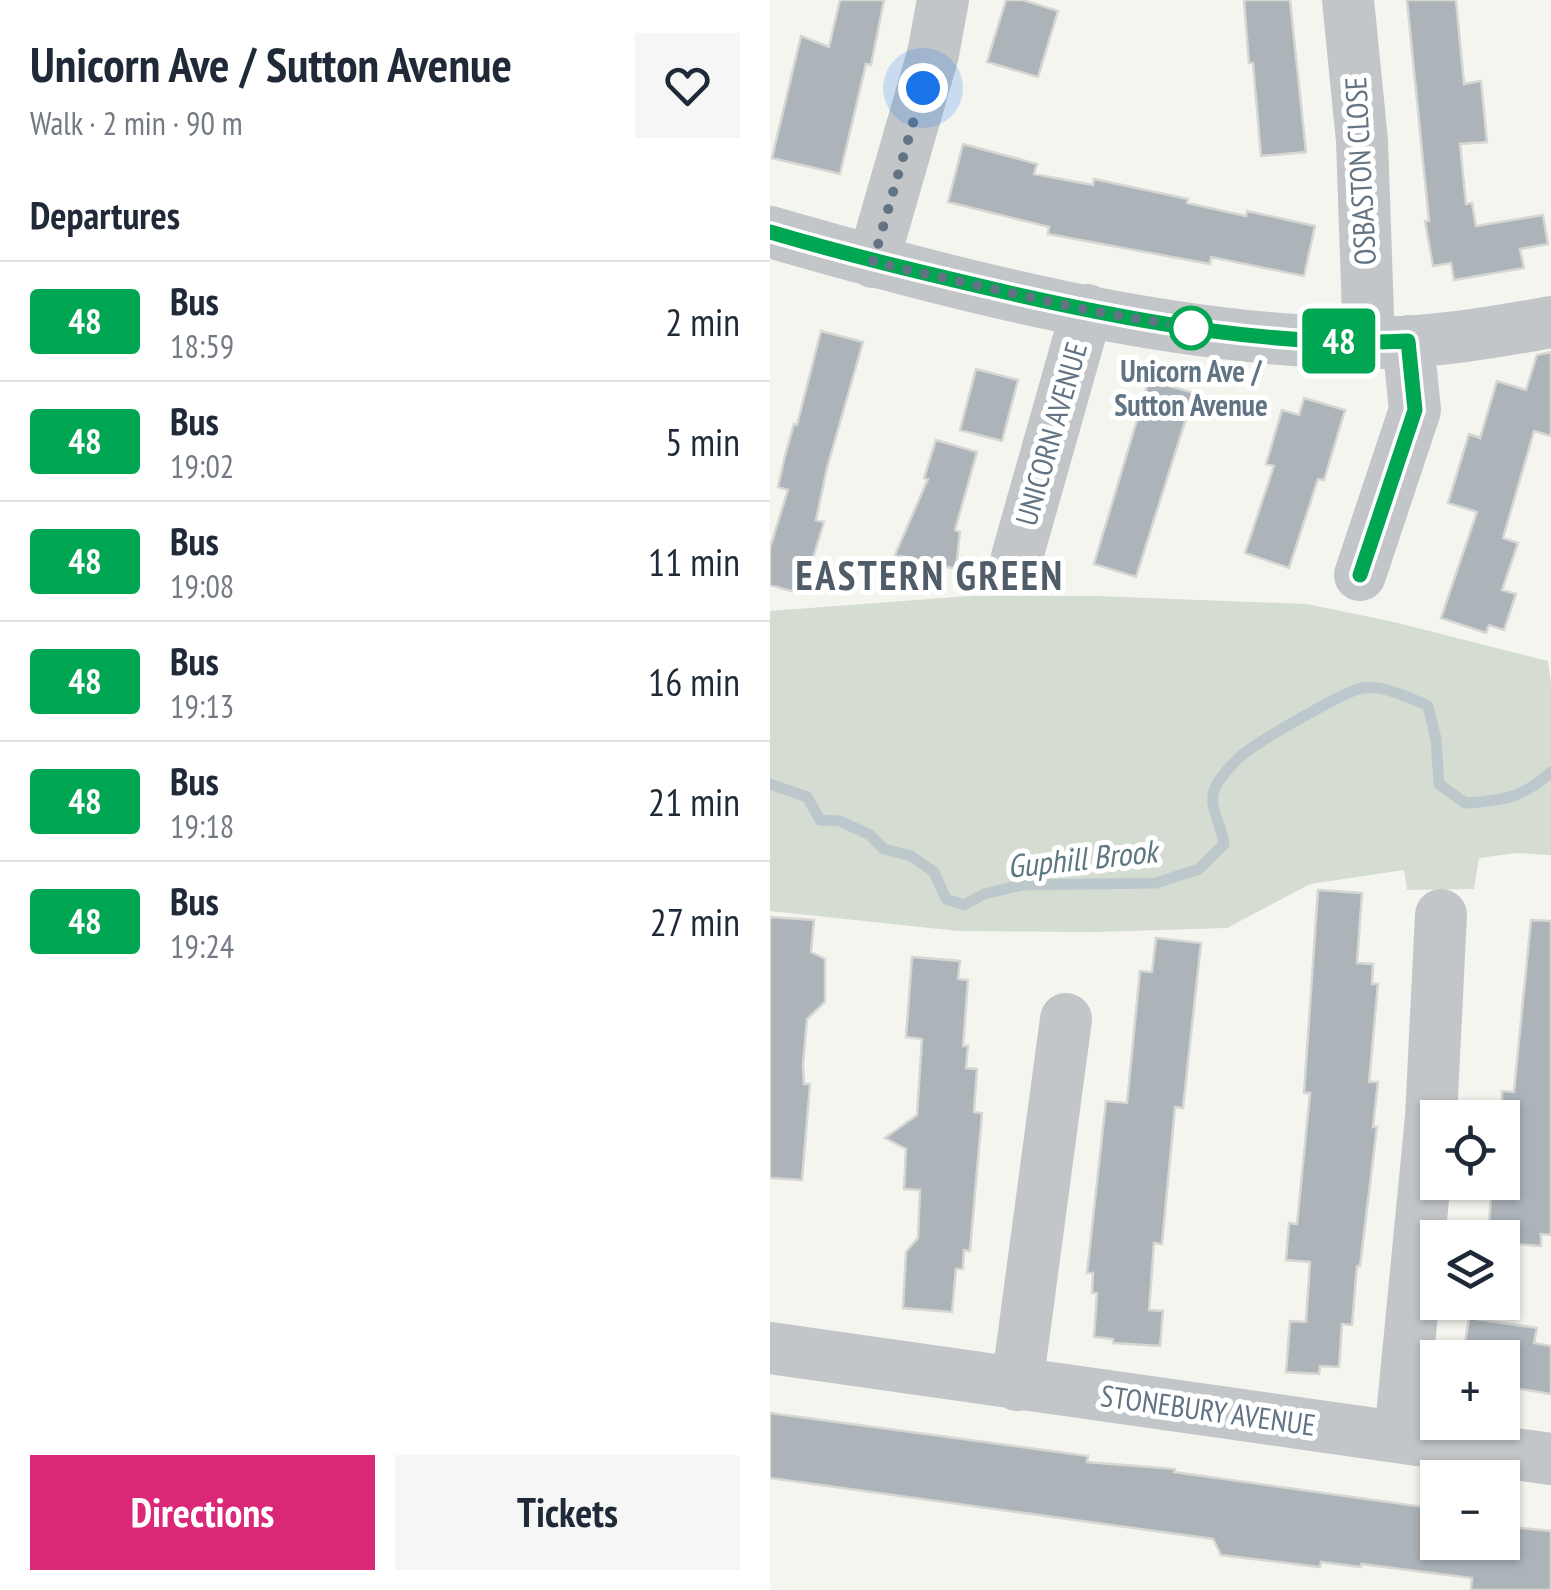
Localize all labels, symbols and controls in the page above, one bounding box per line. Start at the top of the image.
text: Unicorn Ave / Sutton Avenue [30,33,512,95]
button: heart [635,33,740,138]
your location [898,63,948,113]
street label: OSBASTON CLOSE [1335,76,1384,266]
text: Walk · 2 min · 90 m [30,102,243,144]
text: Departures [30,190,180,239]
text: Bus [170,276,219,325]
text: 2 min [665,297,740,346]
text: 48 [68,298,102,344]
marker: Unicorn Ave / Sutton Avenue [1170,307,1212,349]
line badge: 48 [1294,308,1384,374]
text: 48 [1322,318,1356,364]
text: 18:59 [170,325,234,367]
street label: UNICORN AVENUE [1006,337,1095,530]
place label: Unicorn Ave / Sutton Avenue [1114,351,1268,424]
text: Bus [170,396,219,445]
text: 5 min [665,417,740,466]
text: 48 [68,418,102,464]
text: 19:02 [170,445,234,487]
text: Bus [170,516,219,565]
text: 11 min [648,537,740,586]
text: 48 [68,538,102,584]
district label: EASTERN GREEN [795,549,1065,601]
text: 19:08 [170,565,234,607]
text: Bus [170,636,219,685]
text: 16 min [648,657,740,706]
text: 48 [68,658,102,704]
text: 19:13 [170,685,234,727]
text: Bus [170,756,219,805]
text: 21 min [648,777,740,826]
text: 48 [68,778,102,824]
text: 19:18 [170,805,234,847]
water label: Guphill Brook [1005,829,1162,887]
text: Bus [170,876,219,925]
text: 27 min [650,897,740,946]
text: 48 [68,898,102,944]
text: 19:24 [170,925,234,967]
map controls [1420,1100,1520,1560]
button: locate [1420,1100,1520,1200]
button: layers [1420,1220,1520,1320]
button: + [1420,1340,1520,1440]
street label: STONEBURY AVENUE [1098,1375,1318,1444]
button: Directions [30,1455,375,1570]
button: Tickets [395,1455,740,1570]
button: − [1420,1460,1520,1560]

